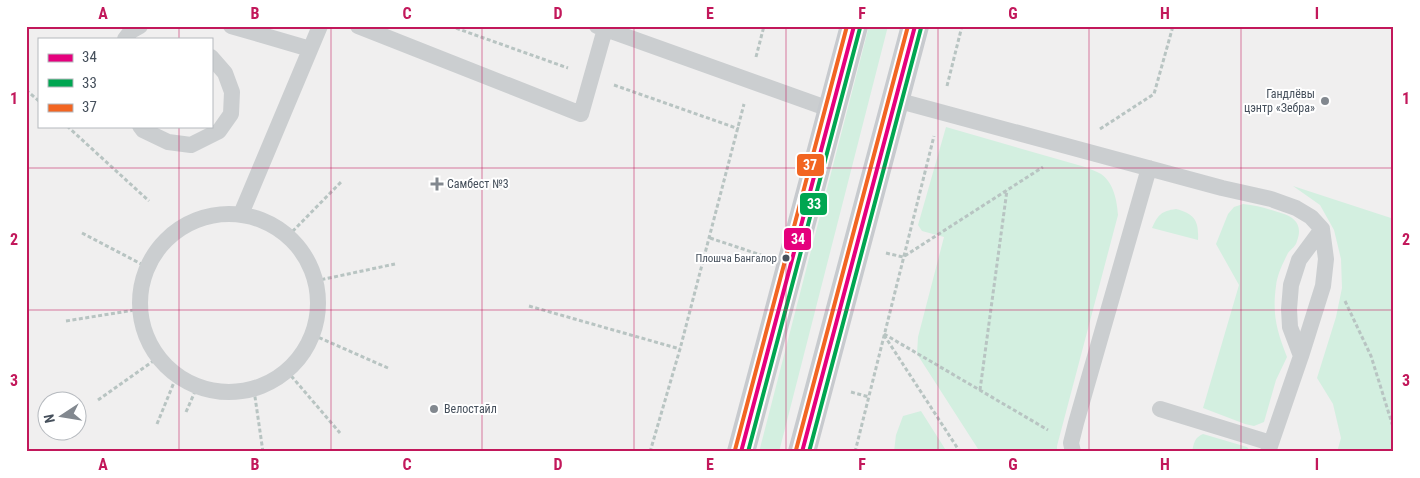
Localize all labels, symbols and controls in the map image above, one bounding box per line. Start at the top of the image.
text: A [98,4,108,23]
text: B [251,4,260,23]
text: C [402,4,412,23]
text: D [553,4,563,23]
text: E [706,4,714,23]
text: F [858,4,866,23]
text: G [1008,4,1018,23]
text: H [1160,4,1170,23]
text: I [1315,4,1319,23]
legend [38,38,212,128]
text: 34 [82,48,97,66]
text: 33 [82,74,97,92]
place label: Гандлёвы цэнтр «Зебра» [1244,87,1315,115]
text: 1 [10,89,18,108]
text: 1 [1402,89,1410,108]
marker: Гандлёвы цэнтр «Зебра» [1319,95,1331,107]
text: 37 [82,98,97,116]
line badge: 37 [796,153,825,177]
text: 37 [803,157,817,173]
place label: Самбест №3 [447,177,509,191]
marker: Самбест №3 [431,178,443,190]
line badge: 33 [799,192,828,216]
text: 33 [807,196,821,212]
line badge: 34 [783,227,812,251]
text: 2 [10,230,18,249]
text: 2 [1402,230,1410,249]
text: 34 [791,231,805,247]
place label: Плошча Бангалор [695,252,777,265]
marker: Плошча Бангалор [781,253,791,263]
text: 3 [10,371,18,390]
text: 3 [1402,371,1410,390]
north arrow [38,390,88,440]
place label: Велостайл [444,402,497,416]
marker: Велостайл [428,403,440,415]
text: N [41,413,58,425]
text: A [98,455,108,474]
text: B [251,455,260,474]
text: C [402,455,412,474]
text: D [553,455,563,474]
text: E [706,455,714,474]
text: F [858,455,866,474]
text: G [1008,455,1018,474]
text: H [1160,455,1170,474]
text: I [1315,455,1319,474]

